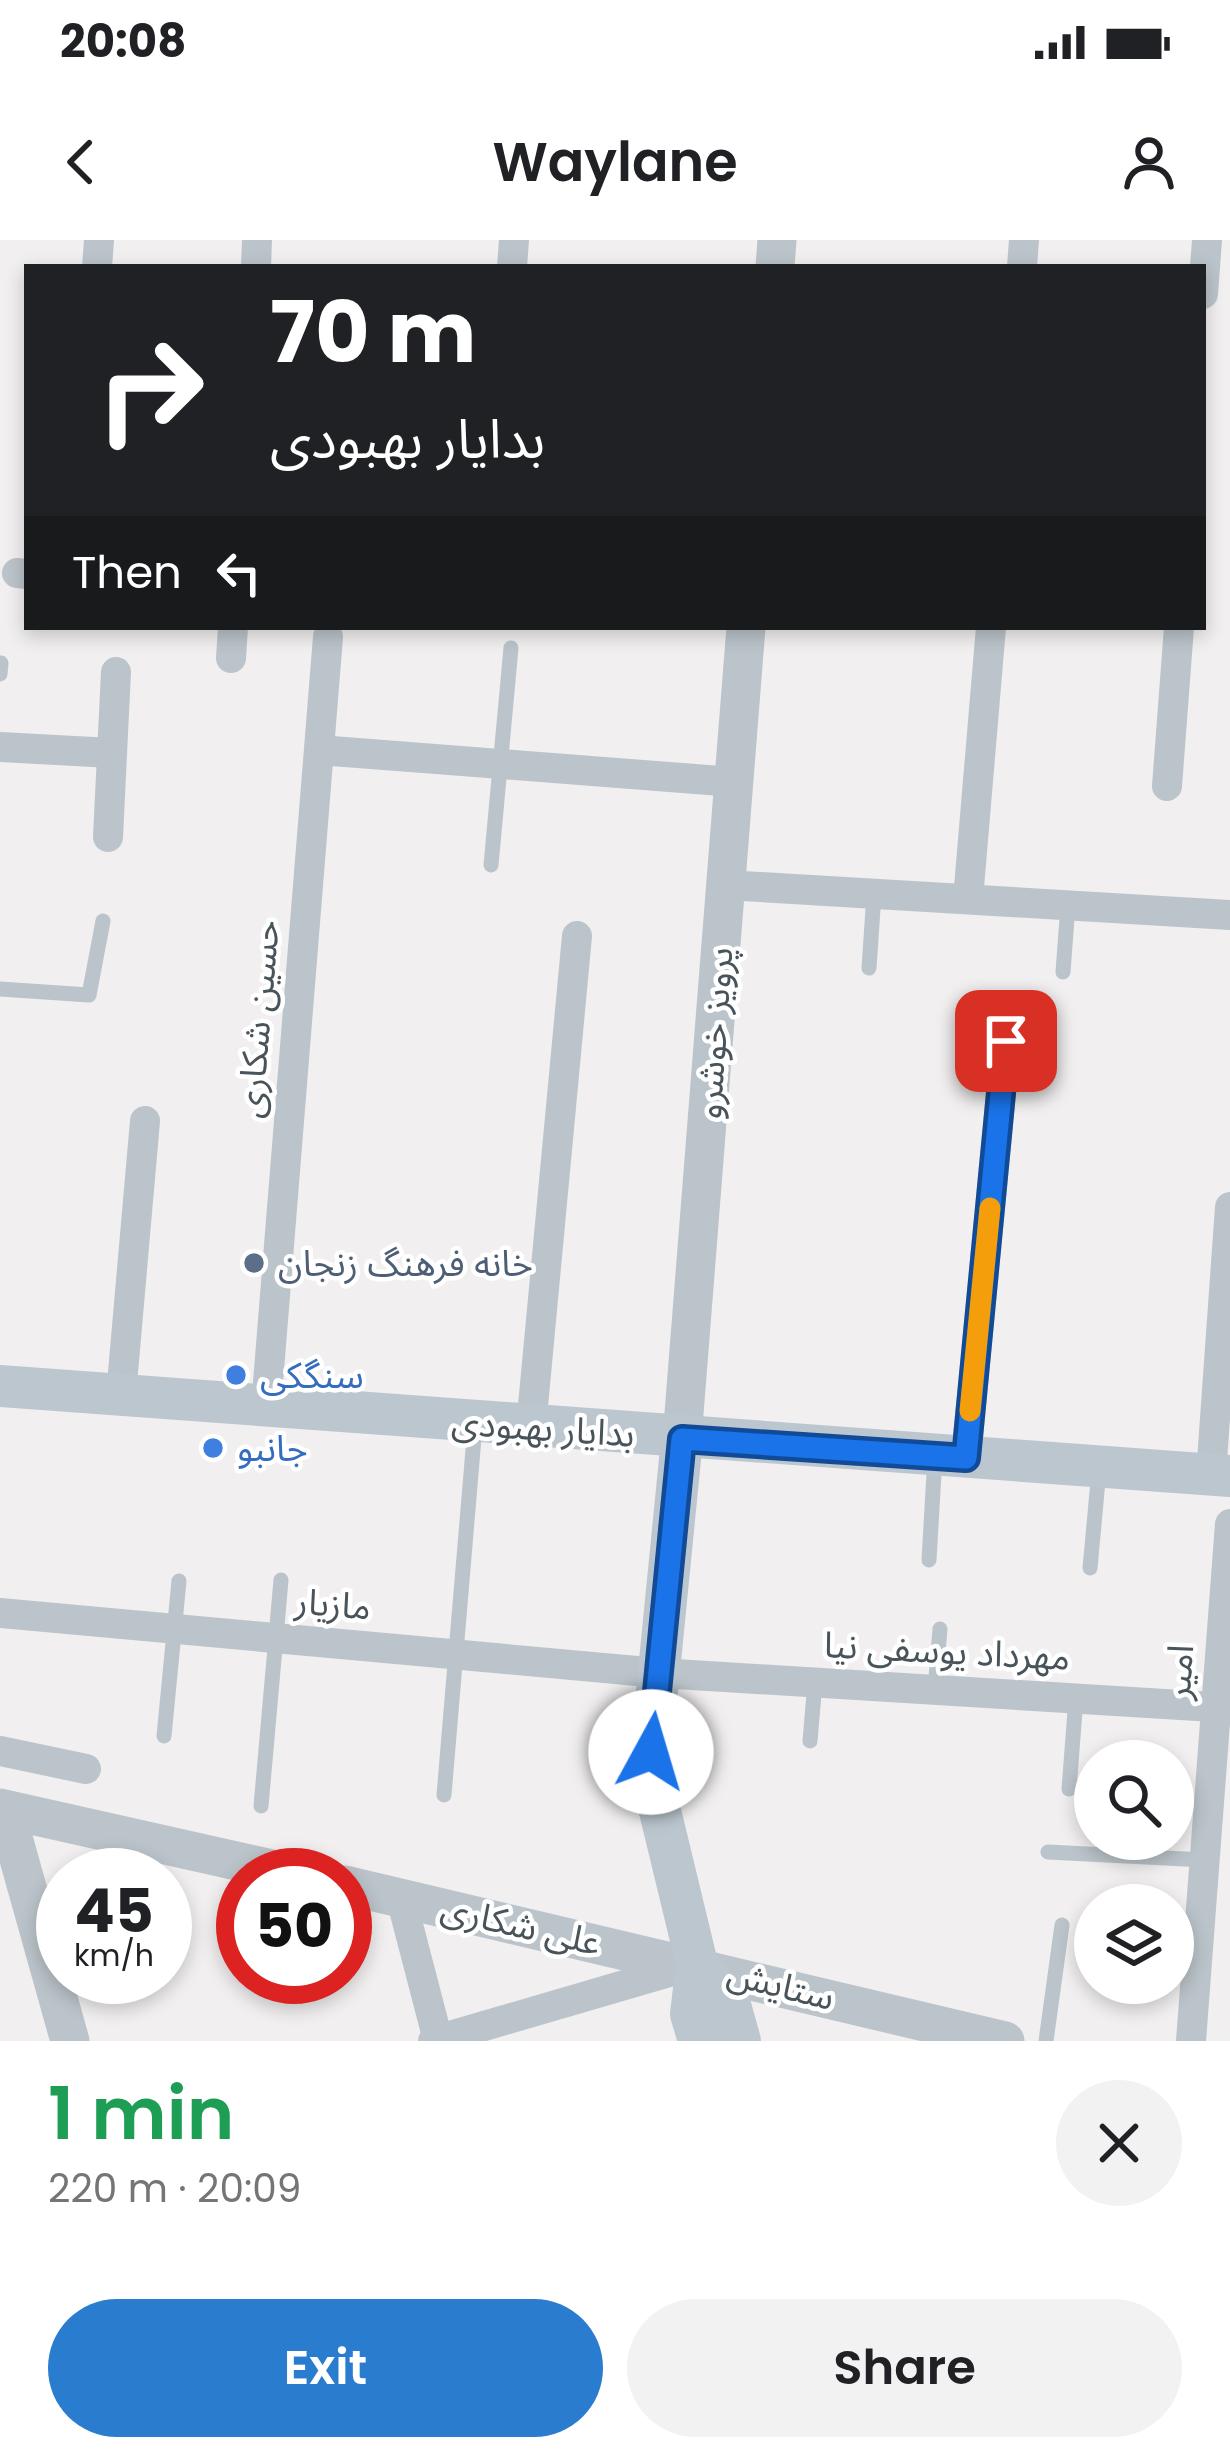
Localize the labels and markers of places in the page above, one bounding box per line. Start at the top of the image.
pin [955,990,1057,1092]
place label: خانه فرهنگ زنجان [278,1238,533,1289]
marker: خانه فرهنگ زنجان [241,1250,267,1276]
place label: سنگکی [260,1350,364,1401]
marker: سنگکی [223,1362,249,1388]
place label: جانبو [237,1423,308,1474]
marker: جانبو [200,1435,226,1461]

